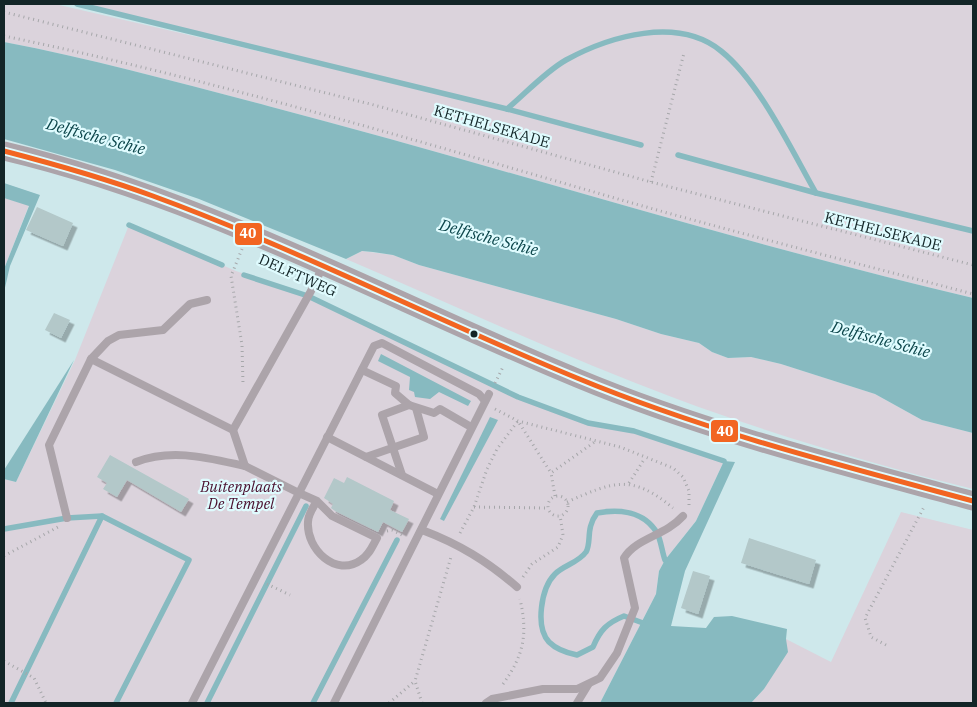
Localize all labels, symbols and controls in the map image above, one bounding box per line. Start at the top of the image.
street label: KETHELSEKADE [432,100,552,152]
water label: Delftsche Schie [44,113,147,159]
street label: KETHELSEKADE [823,207,943,255]
water label: Delftsche Schie [437,214,540,260]
line badge: 40 [234,222,263,246]
text: 40 [240,224,256,242]
street label: DELFTWEG [256,249,340,301]
water label: Delftsche Schie [829,316,932,362]
unlabelled marker [469,329,479,339]
line badge: 40 [710,419,739,443]
text: 40 [717,422,733,440]
park label: Buitenplaats De Tempel [199,477,282,513]

